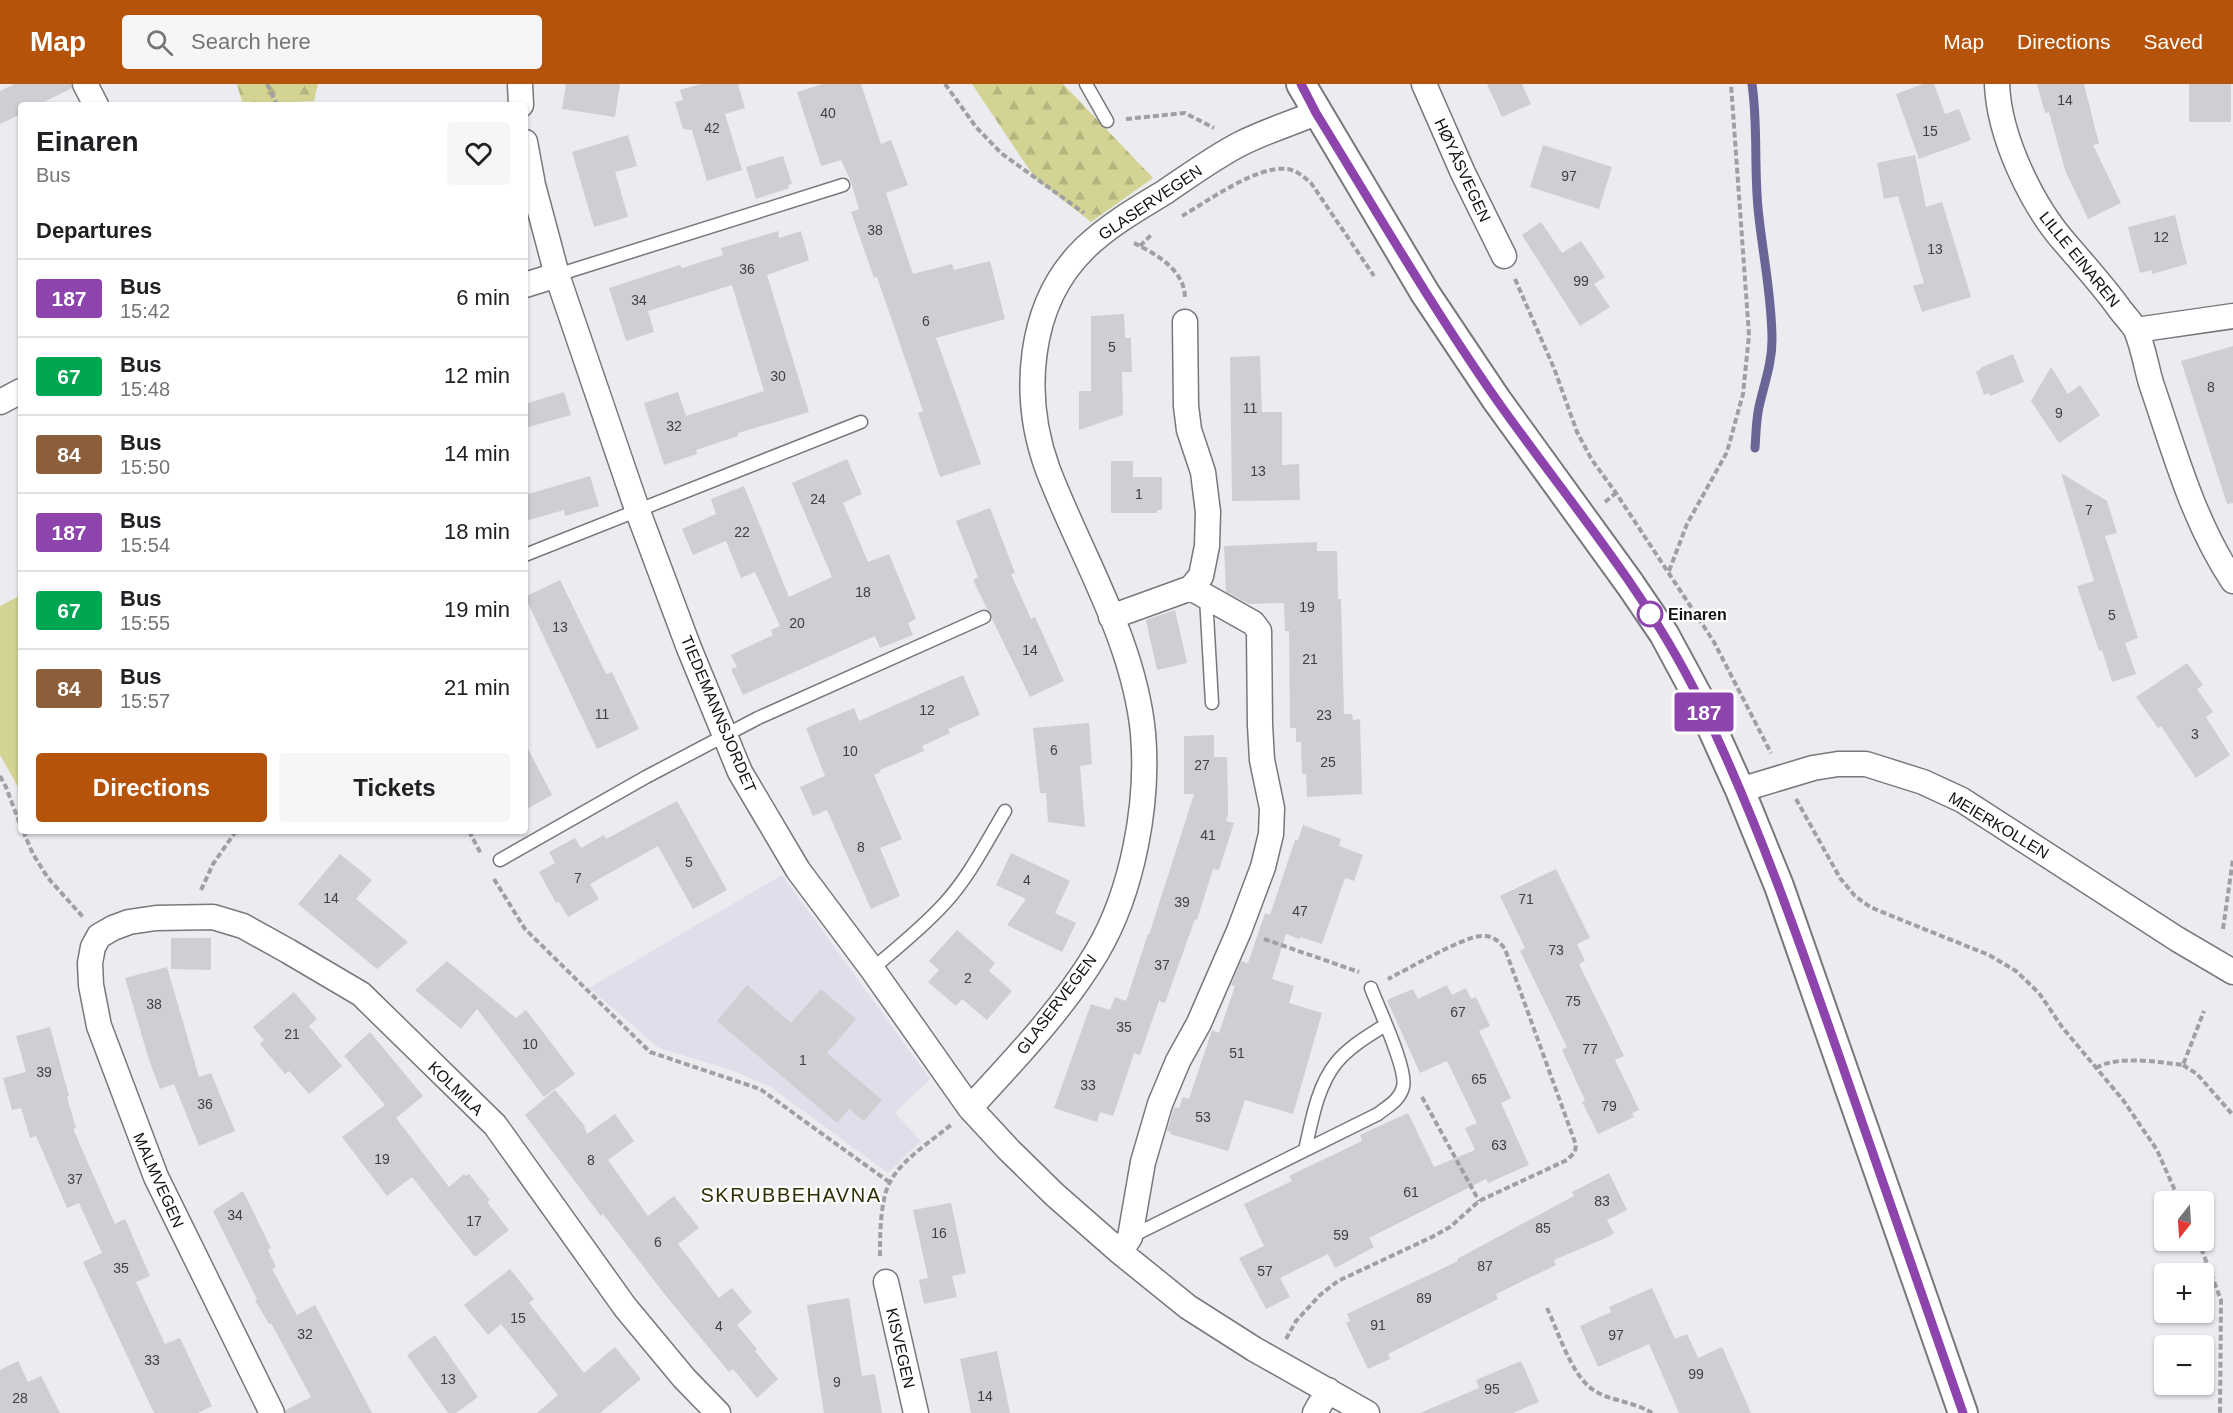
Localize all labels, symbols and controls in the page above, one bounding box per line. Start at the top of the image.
search box [122,15,542,69]
text: Map [30,26,86,57]
icon: search [143,26,176,59]
text: Search here [191,29,311,54]
text: Map [1943,30,1984,53]
text: Directions [2017,30,2110,53]
text: Saved [2143,30,2203,53]
house number: 14 [2057,92,2073,108]
house number: 40 [820,105,836,121]
street label: HØYÅSVEGEN [1431,115,1495,225]
house number: 42 [704,120,720,136]
button: heart [447,122,510,185]
house number: 15 [1922,123,1938,139]
text: Einaren [36,126,139,157]
street label: GLASERVEGEN [1096,162,1205,243]
text: Bus [36,164,70,186]
house number: 97 [1561,168,1577,184]
street label: LILLE EINAREN [2036,208,2123,310]
text: Departures [36,218,152,243]
house number: 38 [867,222,883,238]
house number: 12 [2153,229,2169,245]
house number: 13 [1927,241,1943,257]
house number: 36 [739,261,755,277]
house number: 99 [1573,273,1589,289]
text: Bus [120,274,162,299]
text: 6 min [456,285,510,310]
text: 187 [51,287,87,310]
house number: 34 [631,292,647,308]
text: 15:42 [120,300,170,322]
house number: 6 [922,313,930,329]
house number: 5 [1108,339,1116,355]
text: Bus [120,352,162,377]
text: 12 min [444,363,510,388]
text: 67 [57,365,81,388]
house number: 30 [770,368,786,384]
text: 15:48 [120,378,170,400]
house number: 8 [2207,379,2215,395]
house number: 11 [1243,400,1257,416]
house number: 9 [2055,405,2063,421]
house number: 32 [666,418,682,434]
text: Bus [120,430,162,455]
text: 14 min [444,441,510,466]
text: 84 [57,443,81,466]
text: 15:50 [120,456,170,478]
house number: 13 [1250,463,1266,479]
house number: 1 [1135,486,1143,502]
house number: 24 [810,491,826,507]
house number: 7 [2085,502,2093,518]
text: Bus [120,508,162,533]
text: 18 min [444,519,510,544]
text: 187 [51,521,87,544]
house number: 22 [734,524,750,540]
text: 15:54 [120,534,170,556]
house number: 18 [855,584,871,600]
text: Bus [120,586,162,611]
text: 19 min [444,597,510,622]
text: 67 [57,599,81,622]
house number: 19 [1299,599,1315,615]
marker: Einaren [1637,601,1663,627]
place label: Einaren [1668,606,1727,623]
house number: 5 [2108,607,2116,623]
text: 15:55 [120,612,170,634]
house number: 20 [789,615,805,631]
house number: 13 [552,619,568,635]
street label: TIEDEMANNSJORDET [678,633,759,795]
house number: 14 [1022,642,1038,658]
house number: 21 [1302,651,1318,667]
text: Bus [120,664,162,689]
text: 21 min [444,675,510,700]
text: 84 [57,677,81,700]
text: 15:57 [120,690,170,712]
line badge: 187 [1670,692,1738,732]
text: 187 [1686,701,1722,724]
house number: 12 [919,702,935,718]
house number: 11 [595,706,609,722]
house number: 23 [1316,707,1332,723]
house number: 3 [2191,726,2199,742]
house number: 6 [1050,742,1058,758]
house number: 10 [842,743,858,759]
button: Directions [36,753,267,822]
button: Tickets [279,753,510,822]
house number: 25 [1320,754,1336,770]
house number: 27 [1194,757,1210,773]
street label: MEIERKOLLEN [1946,789,2052,862]
house number: 41 [1200,827,1216,843]
house number: 8 [857,839,865,855]
house number: 5 [685,854,693,870]
house number: 7 [574,870,582,886]
house number: 4 [1023,872,1031,888]
house number: 14 [323,890,339,906]
house number: 71 [1518,891,1534,907]
house number: 39 [1174,894,1190,910]
house number: 47 [1292,903,1308,919]
house number: 73 [1548,942,1564,958]
street label: GLASERVEGEN [1013,951,1099,1058]
house number: 37 [1154,957,1170,973]
house number: 2 [964,970,972,986]
house number: 75 [1565,993,1581,1009]
house number: 38 [146,996,162,1012]
house number: 67 [1450,1004,1466,1020]
house number: 35 [1116,1019,1132,1035]
house number: 21 [284,1026,300,1042]
house number: 10 [522,1036,538,1052]
house number: 77 [1582,1041,1598,1057]
house number: 51 [1229,1045,1245,1061]
house number: 1 [799,1052,807,1068]
street label: KOLMILA [425,1058,487,1119]
house number: 39 [36,1064,52,1080]
house number: 65 [1471,1071,1487,1087]
house number: 33 [1080,1077,1096,1093]
house number: 36 [197,1096,213,1112]
house number: 79 [1601,1098,1617,1114]
house number: 53 [1195,1109,1211,1125]
street label: MALMVEGEN [130,1130,187,1230]
house number: 63 [1491,1137,1507,1153]
house number: 19 [374,1151,390,1167]
house number: 8 [587,1152,595,1168]
house number: 37 [67,1171,83,1187]
district label: SKRUBBEHAVNA [700,1184,882,1206]
house number: 61 [1403,1184,1419,1200]
north arrow [2154,1191,2214,1251]
map controls [2154,1191,2214,1395]
house number: 83 [1594,1193,1610,1209]
house number: 34 [227,1207,243,1223]
house number: 17 [466,1213,482,1229]
house number: 85 [1535,1220,1551,1236]
house number: 16 [931,1225,947,1241]
house number: 59 [1333,1227,1349,1243]
house number: 6 [654,1234,662,1250]
house number: 87 [1477,1258,1493,1274]
house number: 35 [113,1260,129,1276]
house number: 57 [1257,1263,1273,1279]
button: + [2154,1263,2214,1323]
house number: 89 [1416,1290,1432,1306]
street label: KISVEGEN [883,1306,918,1390]
house number: 15 [510,1310,526,1326]
house number: 91 [1370,1317,1386,1333]
house number: 4 [715,1318,723,1334]
house number: 32 [297,1326,313,1342]
house number: 97 [1608,1327,1624,1343]
button: − [2154,1335,2214,1395]
house number: 33 [144,1352,160,1368]
house number: 99 [1688,1366,1704,1382]
house number: 13 [440,1371,456,1387]
house number: 9 [833,1374,841,1390]
house number: 95 [1484,1381,1500,1397]
house number: 14 [977,1388,993,1404]
house number: 28 [12,1390,28,1406]

